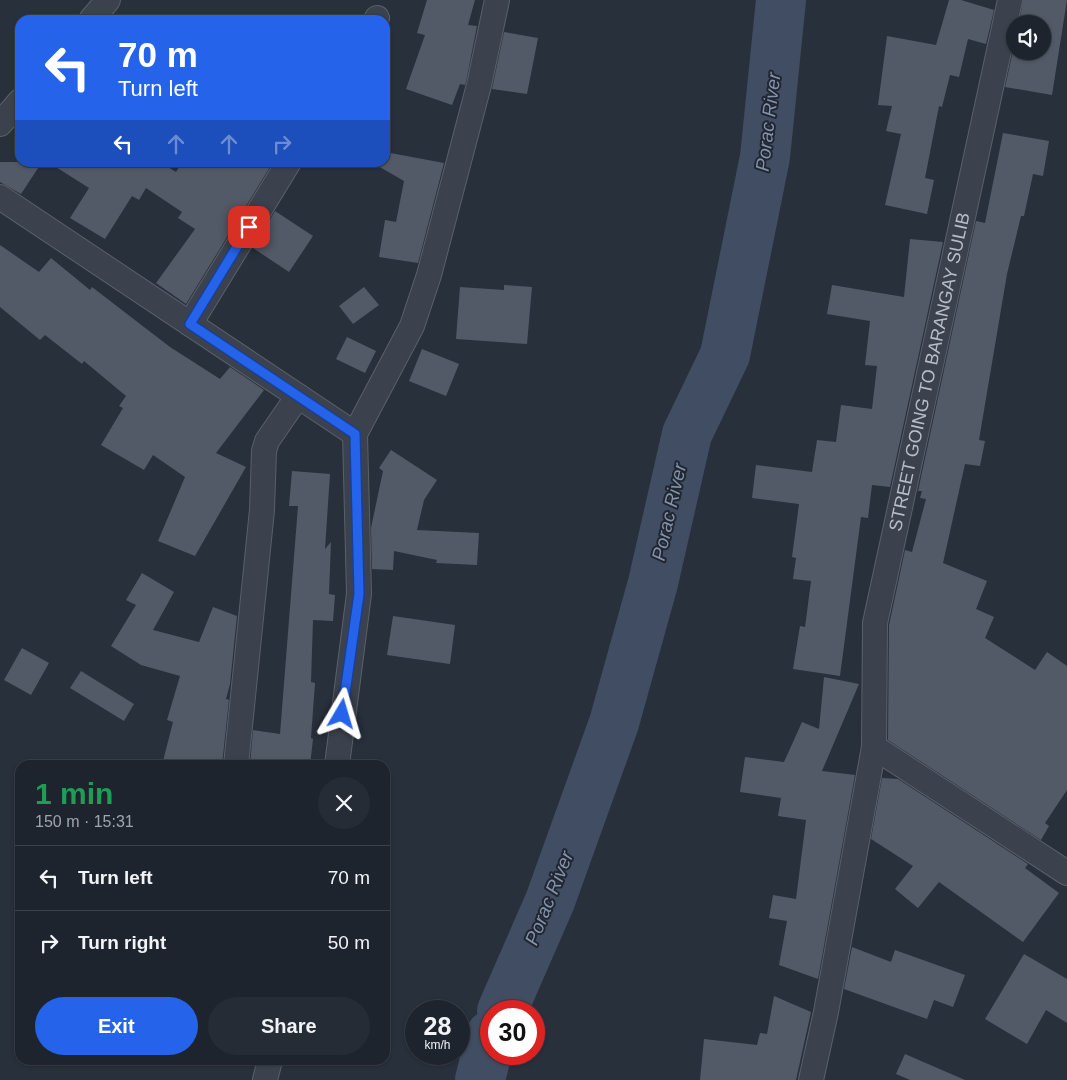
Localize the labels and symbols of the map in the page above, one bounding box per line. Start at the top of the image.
water label: Porac River [752,71,785,173]
pin [228,206,270,248]
street label: STREET GOING TO BARANGAY SULIB [885,211,974,533]
water label: Porac River [648,461,691,563]
position arrow [315,687,367,739]
water label: Porac River [521,847,578,948]
speed limit sign: 30 [480,1000,545,1065]

